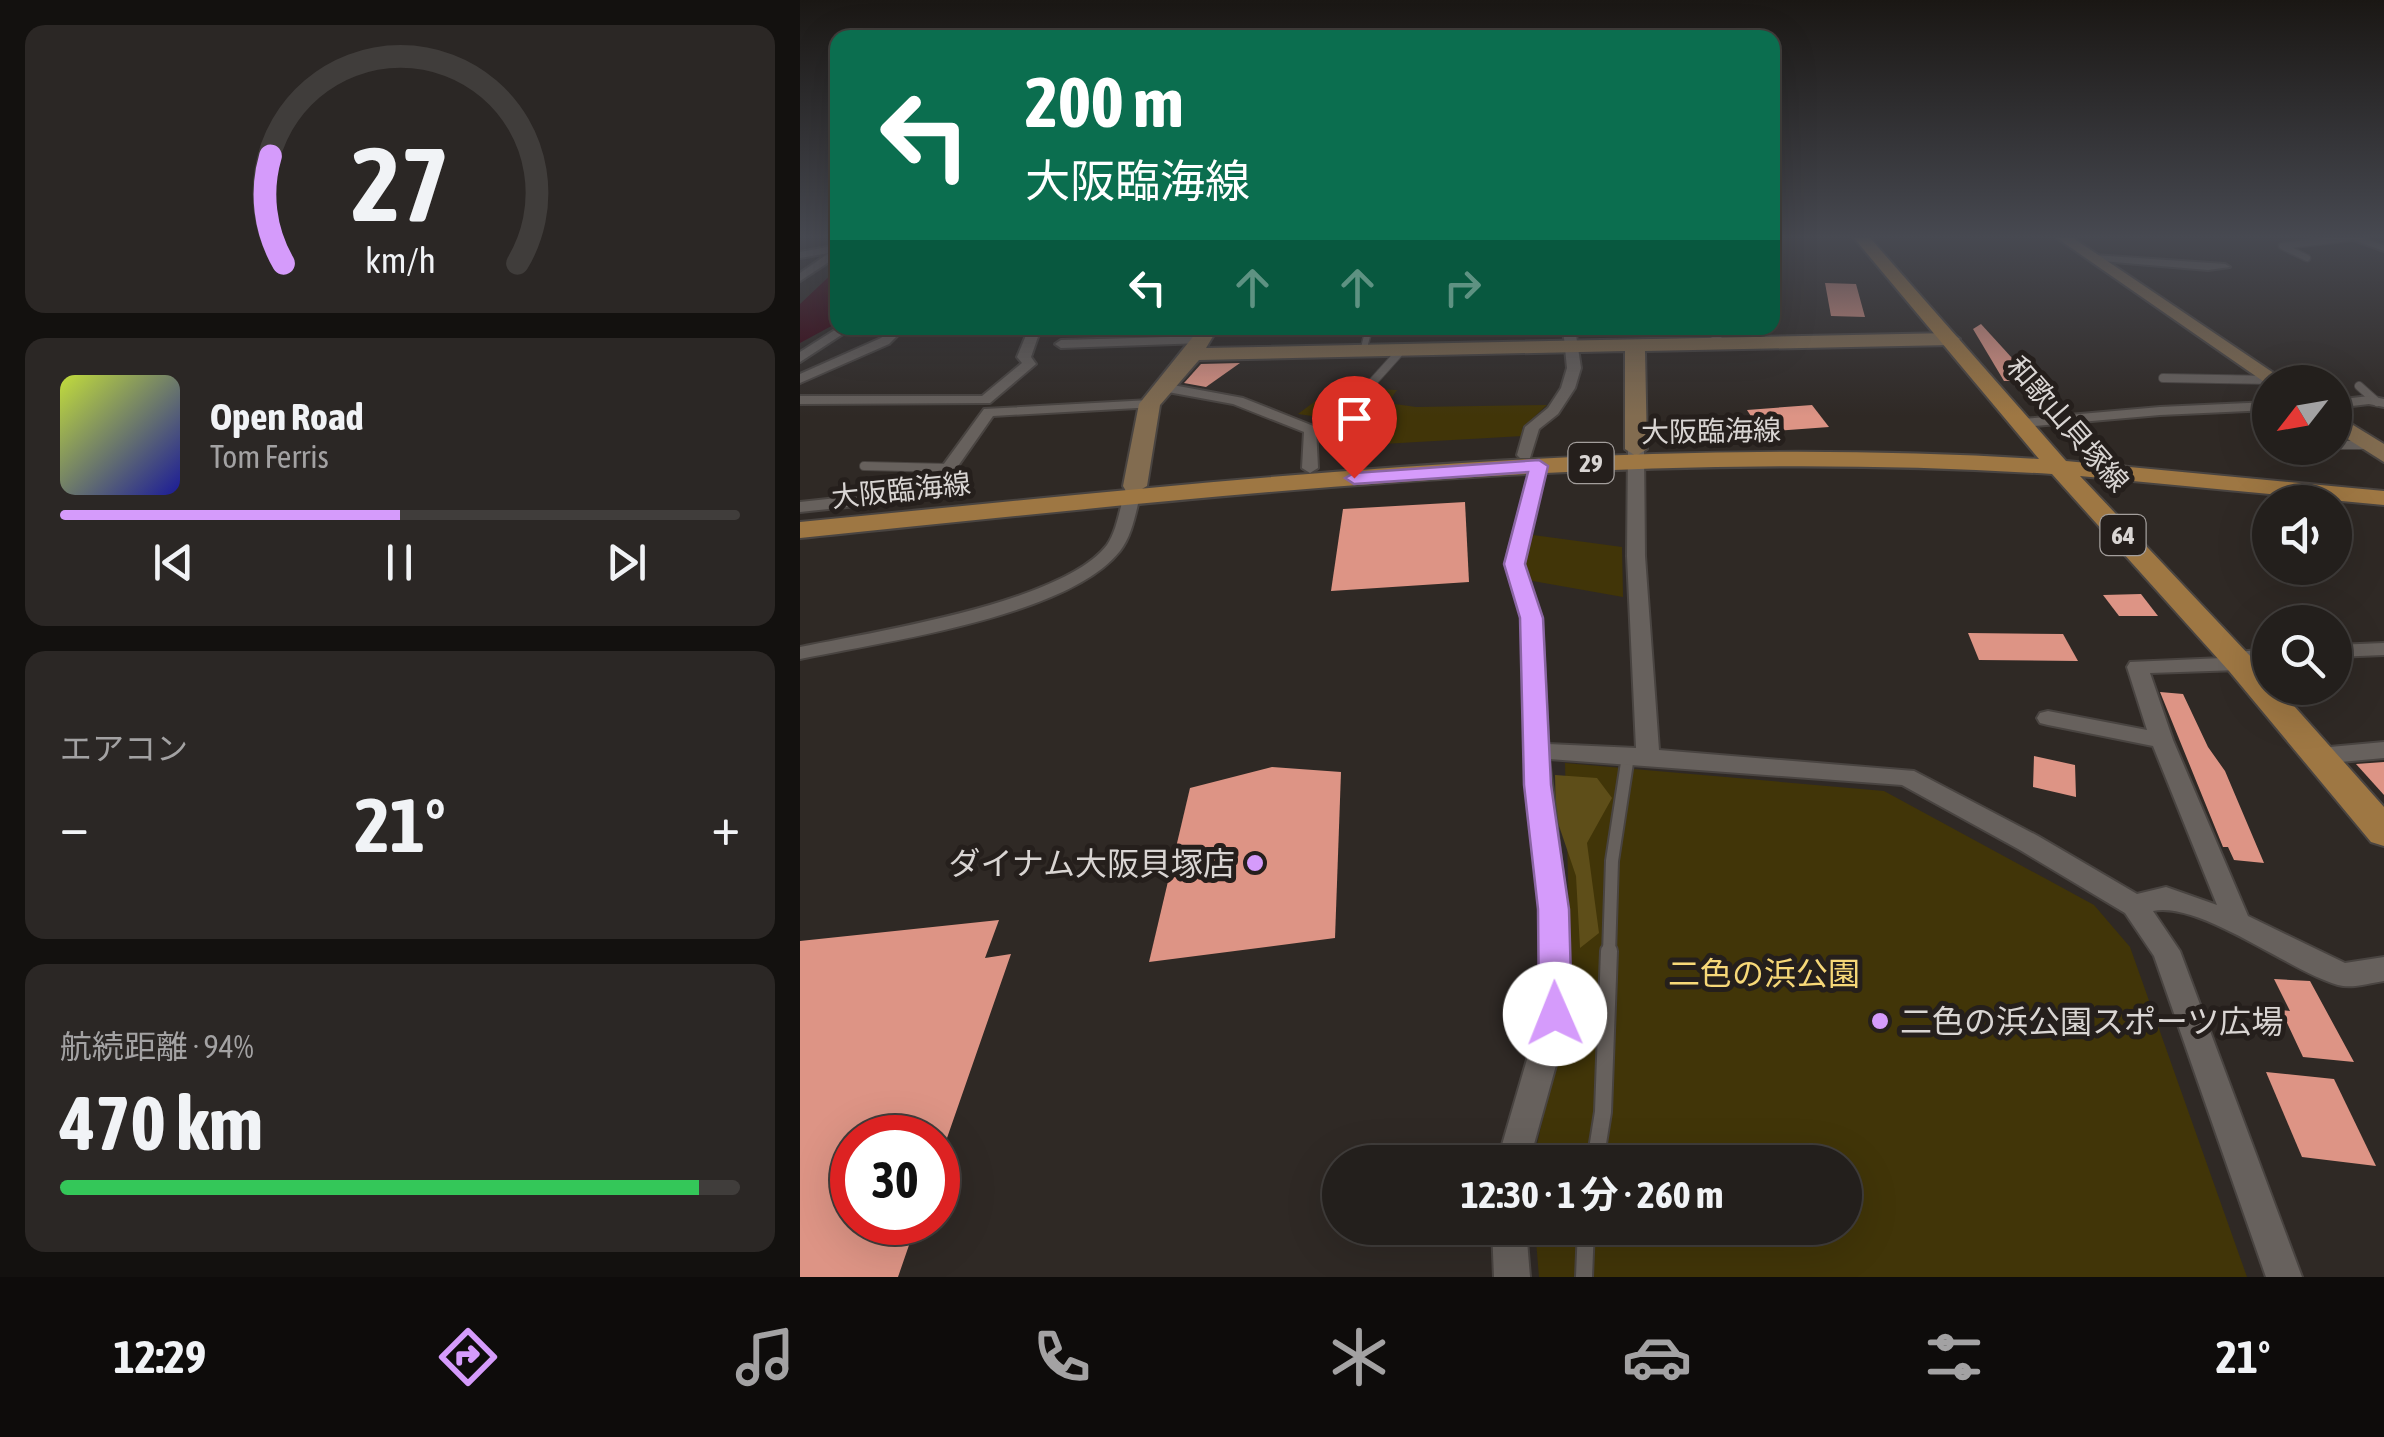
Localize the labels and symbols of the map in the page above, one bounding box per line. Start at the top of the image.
street label: 和歌山貝塚線 [2001,350,2135,498]
north arrow [2252,365,2352,465]
pin [1312,376,1397,479]
street label: 大阪臨海線 [1641,414,1781,448]
road number: 29 [1568,443,1614,483]
street label: 大阪臨海線 [830,467,972,513]
road number: 64 [2100,515,2146,555]
place label: ダイナム大阪貝塚店 [949,845,1235,882]
marker: ダイナム大阪貝塚店 [1244,852,1266,874]
park label: 二色の浜公園 [1668,955,1860,992]
position arrow [1503,962,1607,1066]
place label: 二色の浜公園スポーツ広場 [1900,1003,2283,1040]
marker: 二色の浜公園スポーツ広場 [1869,1010,1891,1032]
speed limit sign: 30 [830,1115,960,1245]

